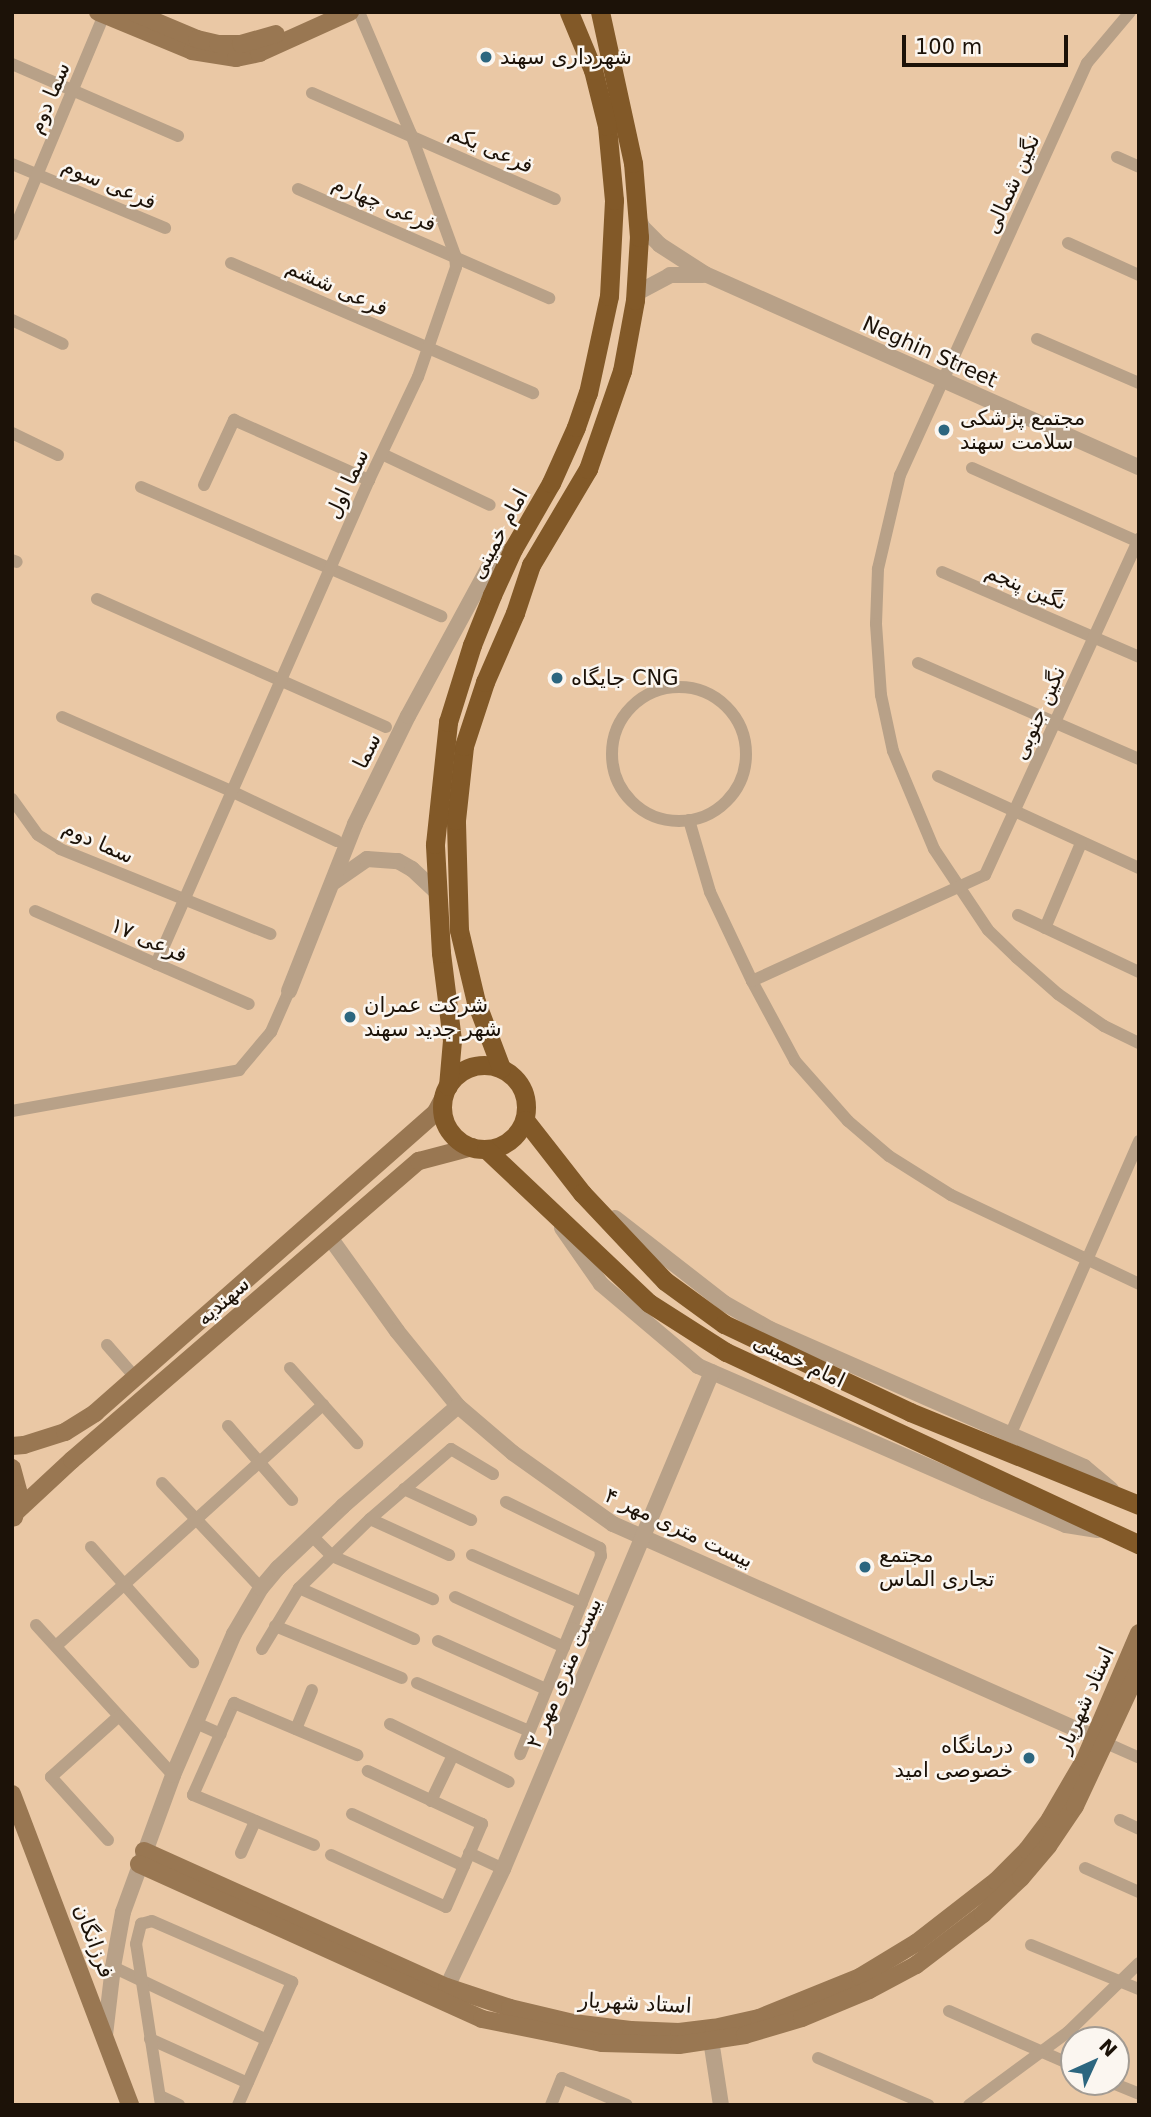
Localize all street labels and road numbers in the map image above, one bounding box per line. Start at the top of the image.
street label: سما دوم [23,58,75,138]
street label: فرعی یکم [445,119,537,179]
street label: نگین شمالی [979,130,1045,238]
street label: فرعی سوم [58,153,160,215]
street label: فرعی چهارم [328,171,440,237]
street label: فرعی ششم [282,254,392,322]
street label: Neghin Street [859,311,1001,393]
street label: سما اول [320,445,374,523]
street label: امام خمینی [465,485,533,583]
street label: نگین پنجم [981,559,1071,615]
street label: نگین جنوبی [1007,662,1071,764]
street label: سما [348,729,386,773]
street label: سما دوم [58,815,138,869]
street label: فرعی ۱۷ [107,912,191,968]
street label: سهندیه [191,1271,255,1331]
street label: امام خمینی [749,1329,849,1393]
street label: بیست متری مهر ۴ [601,1483,757,1573]
street label: بیست متری مهر ۲ [521,1594,607,1752]
street label: استاد شهریار [1050,1643,1120,1757]
street label: فرزانگان [68,1901,120,1981]
street label: استاد شهریار [578,1987,692,2019]

